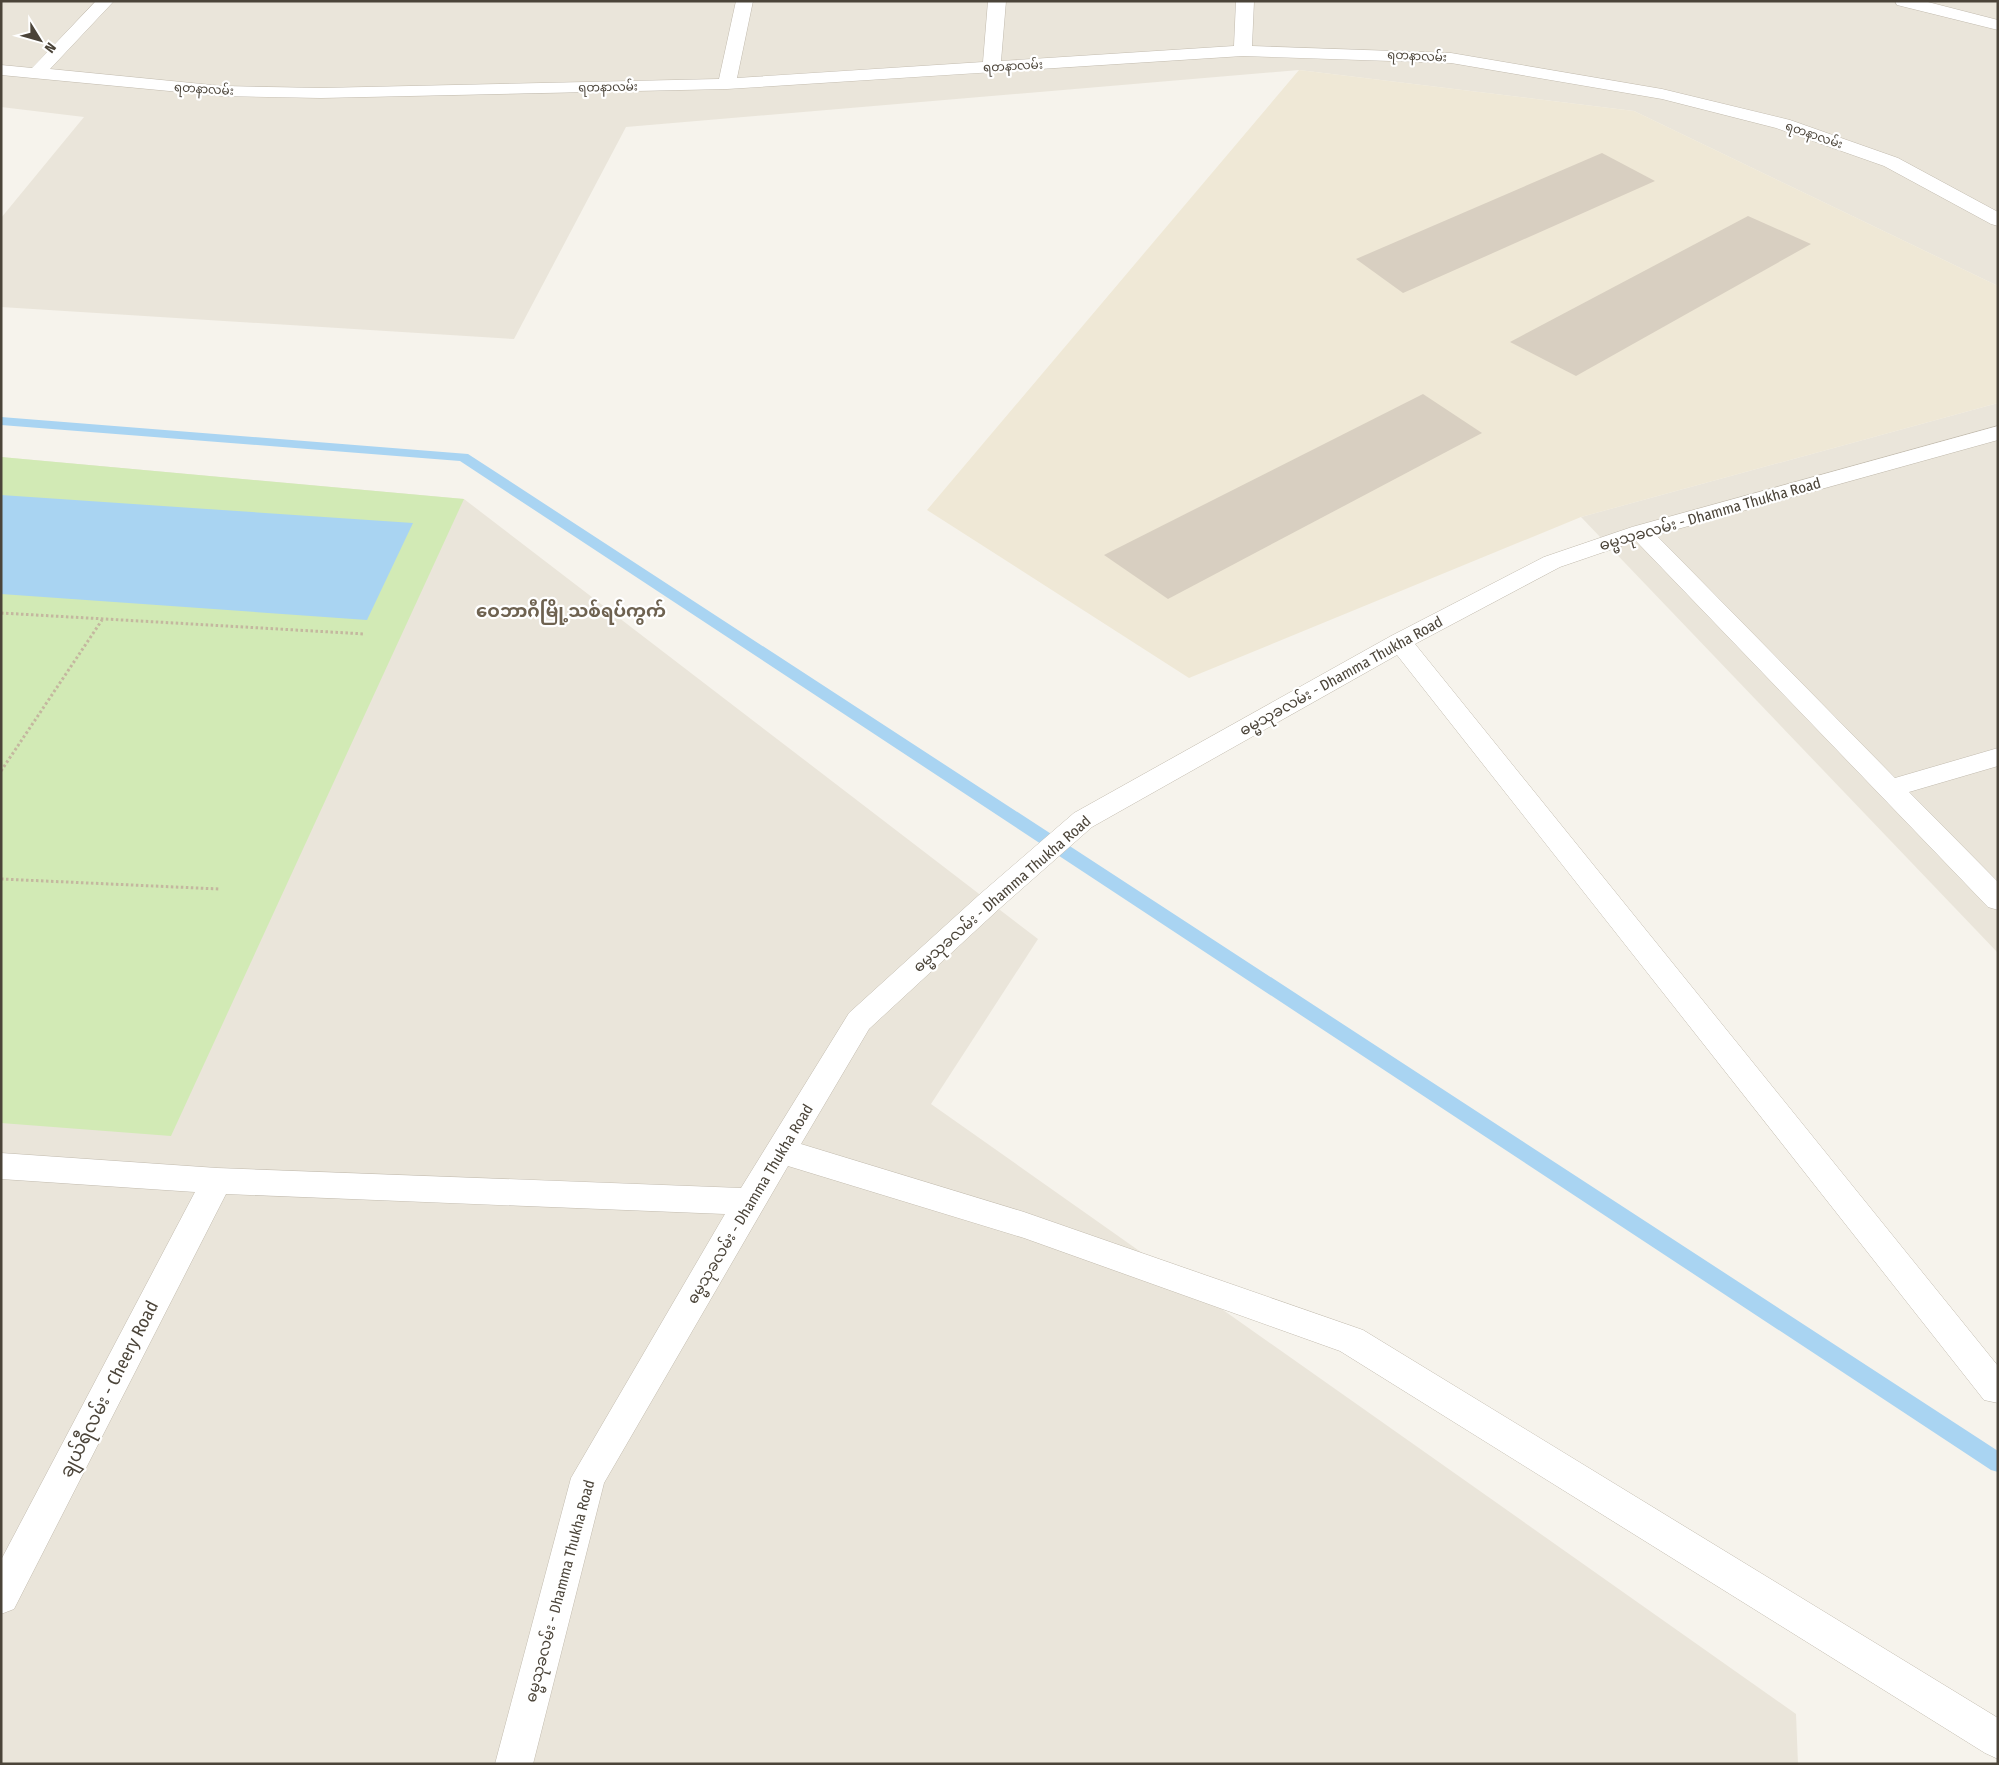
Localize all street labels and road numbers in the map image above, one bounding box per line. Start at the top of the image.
street label: ရတနာလမ်း [1387,45,1447,68]
street label: ရတနာလမ်း [983,55,1043,78]
street label: ရတနာလမ်း [578,77,638,98]
street label: ရတနာလမ်း [173,78,234,101]
street label: ရတနာလမ်း [1782,117,1845,154]
street label: ဓမ္မသုခလမ်း - Dhamma Thukha Road [1597,473,1824,558]
street label: ဓမ္မသုခလမ်း - Dhamma Thukha Road [1236,612,1447,742]
street label: ဓမ္မသုခလမ်း - Dhamma Thukha Road [909,811,1097,979]
street label: ဓမ္မသုခလမ်း - Dhamma Thukha Road [682,1100,820,1309]
street label: ချယ်ရီလမ်း - Cheery Road [52,1296,167,1483]
street label: ဓမ္မသုခလမ်း - Dhamma Thukha Road [521,1478,602,1705]

